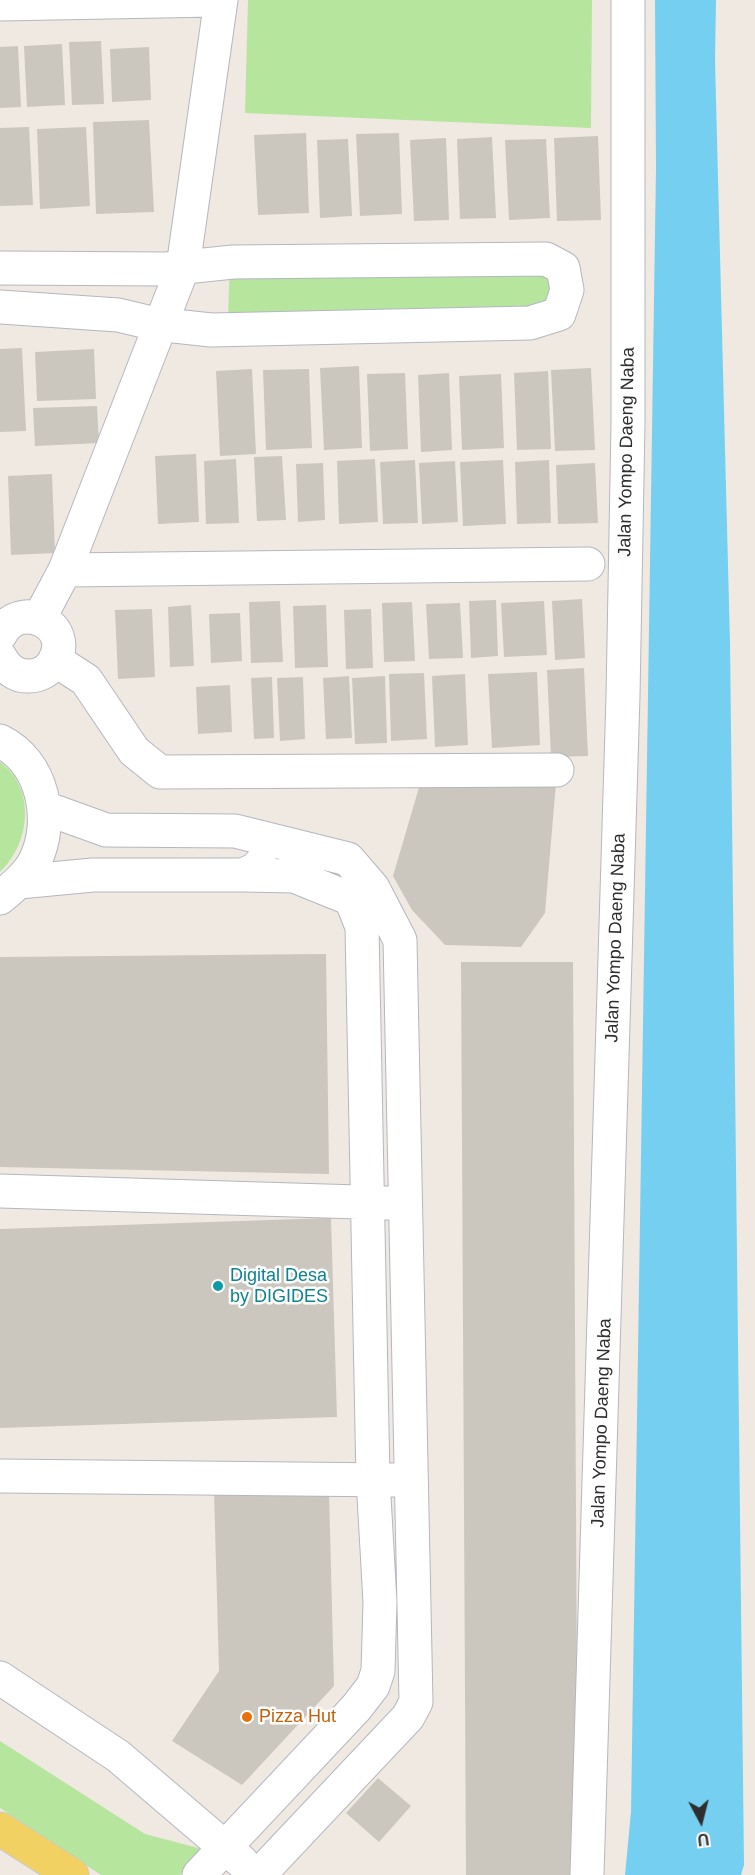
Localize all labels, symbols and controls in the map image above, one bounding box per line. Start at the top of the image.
street label: Jalan Yompo Daeng Naba [614,347,640,557]
street label: Jalan Yompo Daeng Naba [602,833,630,1043]
place label: Digital Desa by DIGIDES [230,1265,328,1308]
marker: Digital Desa by DIGIDES [211,1279,225,1293]
street label: Jalan Yompo Daeng Naba [588,1318,616,1528]
place label: Pizza Hut [259,1706,336,1728]
marker: Pizza Hut [240,1710,254,1724]
north arrow [671,1791,731,1851]
text: U [696,1830,710,1849]

